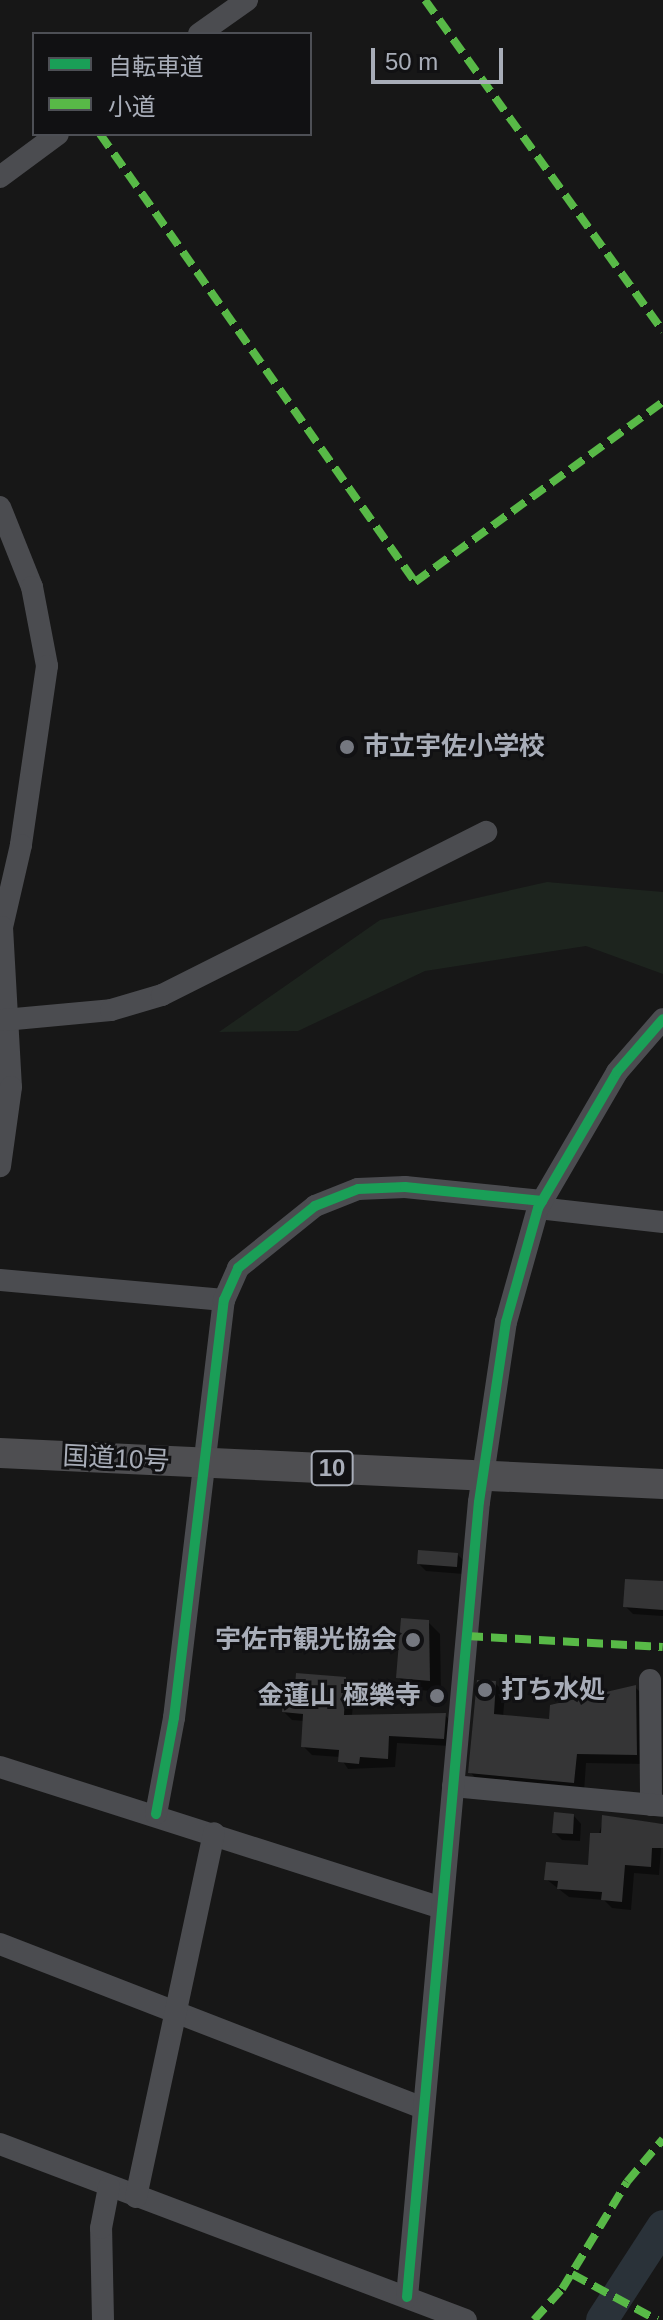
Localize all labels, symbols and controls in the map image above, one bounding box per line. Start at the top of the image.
legend [32,32,312,136]
scale bar [375,32,507,82]
text: 50 m [385,48,438,75]
text: 自転車道 [108,53,204,80]
text: 小道 [108,93,156,120]
place label: 市立宇佐小学校 [363,731,545,763]
marker: 市立宇佐小学校 [338,738,356,756]
street label: 国道10号 [62,1441,170,1477]
road number: 10 [310,1448,354,1488]
place label: 宇佐市観光協会 [215,1624,397,1656]
marker: 宇佐市観光協会 [404,1631,422,1649]
place label: 打ち水処 [501,1674,605,1706]
place label: 金蓮山 極樂寺 [258,1680,421,1712]
marker: 打ち水処 [476,1681,494,1699]
marker: 金蓮山 極樂寺 [428,1687,446,1705]

